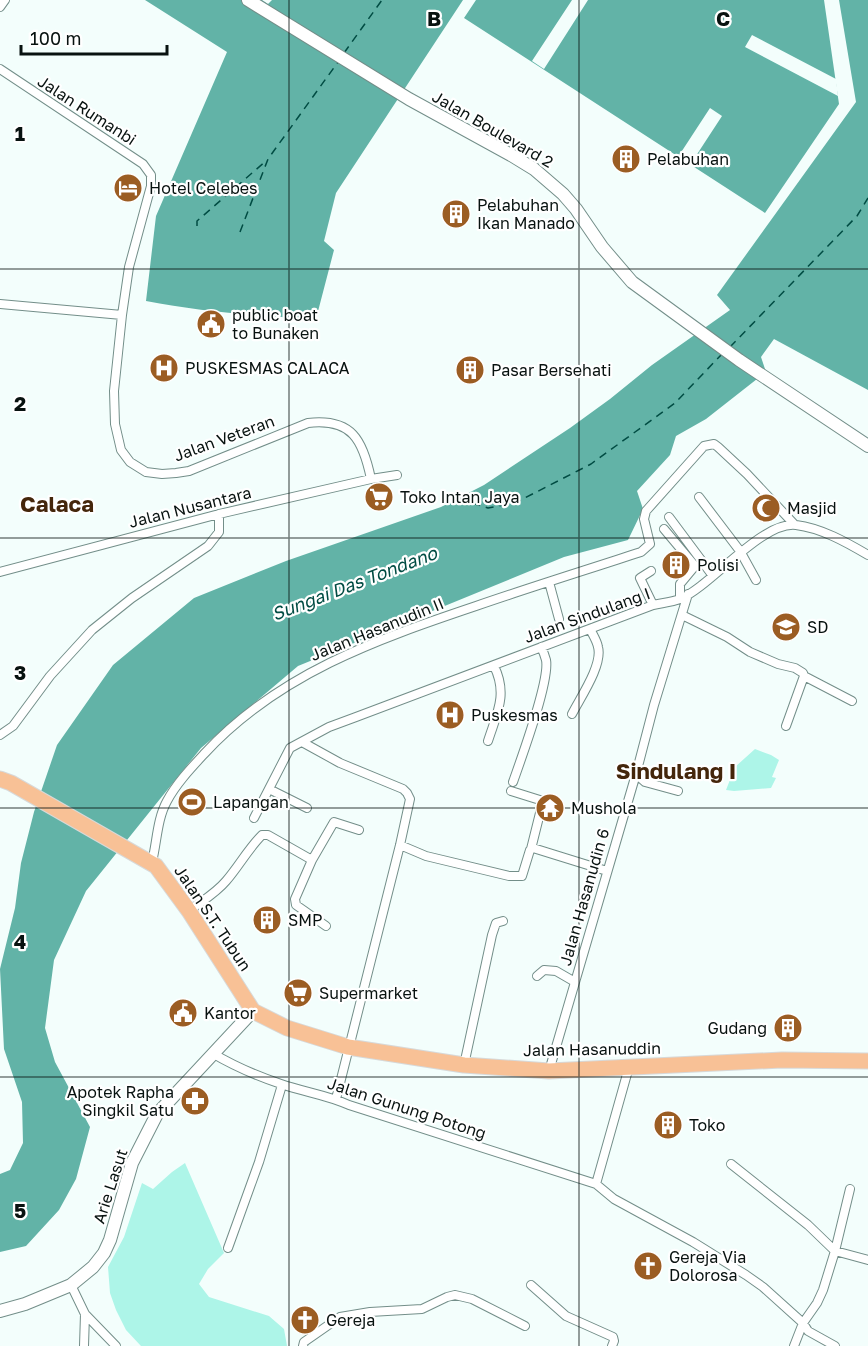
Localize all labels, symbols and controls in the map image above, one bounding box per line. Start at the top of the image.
text: B [427,6,441,30]
text: C [716,6,730,30]
scale bar [21,18,166,56]
text: 100 m [30,27,81,49]
street label: Jalan Rumanbi [34,71,140,149]
street label: Jalan Boulevard 2 [429,86,557,172]
text: 1 [15,121,25,145]
building icon: Pelabuhan [610,143,642,175]
place label: Pelabuhan [647,149,729,169]
hotel icon: Hotel Celebes [112,172,144,204]
place label: Hotel Celebes [149,178,258,198]
place label: Pelabuhan Ikan Manado [477,195,575,233]
building icon: Pelabuhan Ikan Manado [440,198,472,230]
place label: public boat to Bunaken [232,305,319,343]
public building icon: public boat to Bunaken [195,308,227,340]
hospital icon: PUSKESMAS CALACA [148,352,180,384]
building icon: Pasar Bersehati [454,354,486,386]
place label: PUSKESMAS CALACA [185,358,350,378]
place label: Pasar Bersehati [491,360,612,380]
text: 2 [14,391,26,415]
street label: Jalan Veteran [171,411,277,465]
supermarket icon: Toko Intan Jaya [363,481,395,513]
street label: Jalan Nusantara [127,482,253,532]
place label: Toko Intan Jaya [400,487,520,507]
district label: Calaca [20,490,94,517]
mosque icon: Masjid [750,492,782,524]
place label: Masjid [787,498,837,518]
water label: Sungai Das Tondano [268,541,441,625]
building icon: Polisi [660,549,692,581]
place label: Polisi [697,555,739,575]
street label: Jalan Sindulang I [521,583,653,647]
street label: Jalan Hasanudin II [307,593,447,665]
school or university icon: SD [770,611,802,643]
place label: SD [807,617,828,637]
text: 3 [14,660,26,684]
hospital icon: Puskesmas [434,699,466,731]
place label: Puskesmas [471,705,558,725]
district label: Sindulang I [616,757,736,784]
sports icon: Lapangan [176,786,208,818]
place label: Lapangan [213,792,289,812]
temple icon: Mushola [534,792,566,824]
place label: Mushola [571,798,637,818]
street label: Jalan Hasanudin 6 [555,826,613,968]
street label: Jalan S.T. Tubun [170,861,256,975]
building icon: SMP [251,904,283,936]
place label: SMP [288,910,322,930]
text: 4 [14,929,26,953]
supermarket icon: Supermarket [282,977,314,1009]
place label: Supermarket [319,983,418,1003]
public building icon: Kantor [167,997,199,1029]
place label: Kantor [204,1003,256,1023]
building icon: Gudang [772,1012,804,1044]
place label: Gudang [707,1018,767,1038]
street label: Jalan Hasanuddin [523,1038,661,1060]
street label: Jalan Gunung Potong [325,1073,489,1143]
place label: Apotek Rapha Singkil Satu [67,1082,174,1120]
pharmacy icon: Apotek Rapha Singkil Satu [179,1085,211,1117]
building icon: Toko [652,1109,684,1141]
place label: Toko [689,1115,725,1135]
street label: Arie Lasut [89,1146,131,1226]
text: 5 [14,1198,26,1222]
place label: Gereja Via Dolorosa [669,1247,746,1285]
church icon: Gereja Via Dolorosa [632,1250,664,1282]
church icon: Gereja [289,1304,321,1336]
place label: Gereja [326,1310,375,1330]

